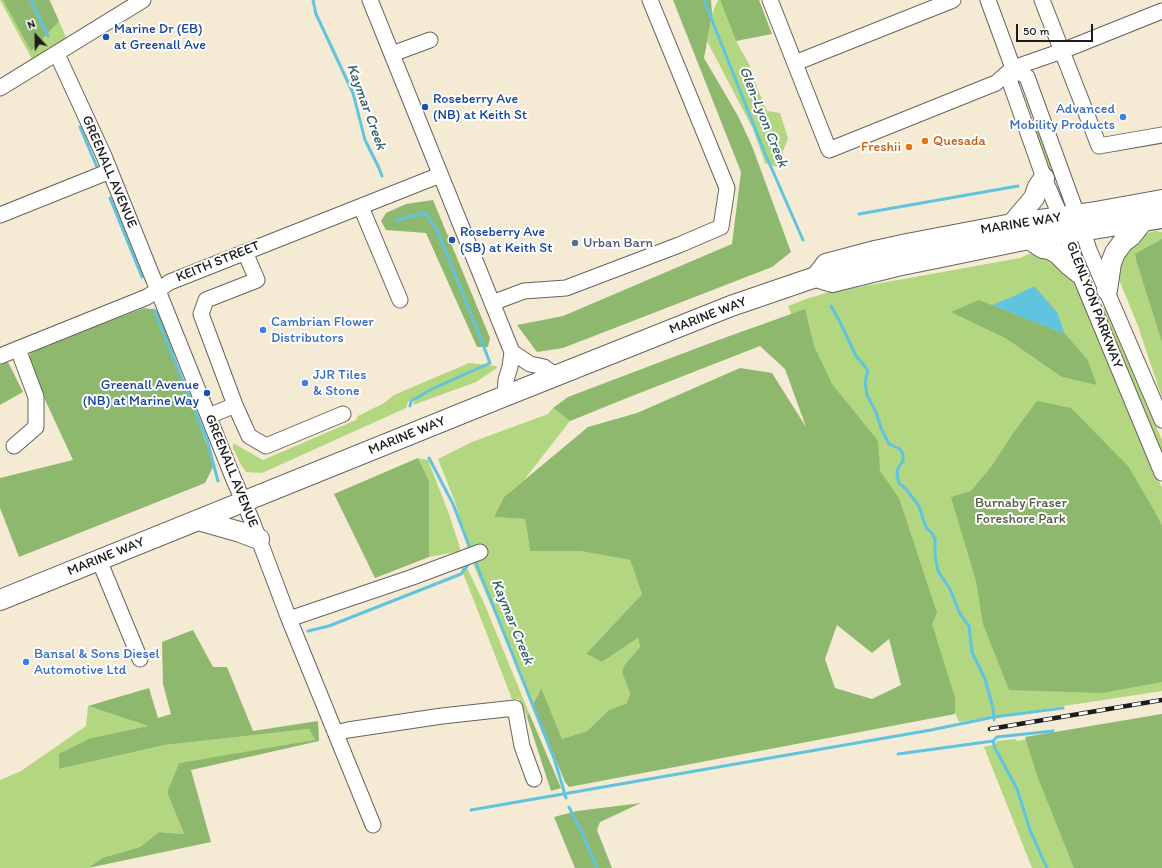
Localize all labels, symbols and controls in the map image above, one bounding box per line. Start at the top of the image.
north arrow [16,16,56,56]
scale bar [1018,16,1095,42]
text: N [25,17,37,32]
place label: Marine Dr (EB) at Greenall Ave [114,21,206,54]
text: 50 m [1023,24,1049,38]
marker: Marine Dr (EB) at Greenall Ave [101,32,111,42]
water label: Kaymar Creek [342,61,390,153]
water label: Glen-Lyon Creek [735,64,791,170]
place label: Roseberry Ave (NB) at Keith St [433,91,527,124]
place label: Advanced Mobility Products [1010,101,1115,134]
marker: Roseberry Ave (NB) at Keith St [420,102,430,112]
marker: Advanced Mobility Products [1118,112,1128,122]
street label: GREENALL AVENUE [78,113,140,231]
place label: Quesada [933,133,986,149]
marker: Quesada [920,136,930,146]
place label: Freshii [861,139,901,155]
marker: Freshii [904,142,914,152]
street label: MARINE WAY [979,209,1063,239]
place label: Roseberry Ave (SB) at Keith St [460,224,552,256]
marker: Roseberry Ave (SB) at Keith St [447,235,457,245]
place label: Urban Barn [583,235,653,251]
street label: KEITH STREET [174,238,262,286]
marker: Urban Barn [570,238,580,248]
street label: GLENLYON PARKWAY [1062,239,1126,371]
street label: MARINE WAY [667,294,749,338]
place label: Cambrian Flower Distributors [271,314,374,346]
marker: Cambrian Flower Distributors [258,325,268,335]
place label: JJR Tiles & Stone [313,367,366,400]
place label: Greenall Avenue (NB) at Marine Way [83,377,199,410]
marker: JJR Tiles & Stone [300,378,310,388]
marker: Greenall Avenue (NB) at Marine Way [202,388,212,398]
street label: GREENALL AVENUE [201,412,261,530]
street label: MARINE WAY [366,413,448,459]
park label: Burnaby Fraser Foreshore Park [975,495,1067,528]
street label: MARINE WAY [65,534,147,580]
water label: Kaymar Creek [487,577,537,667]
place label: Bansal & Sons Diesel Automotive Ltd [34,646,159,678]
marker: Bansal & Sons Diesel Automotive Ltd [21,657,31,667]

